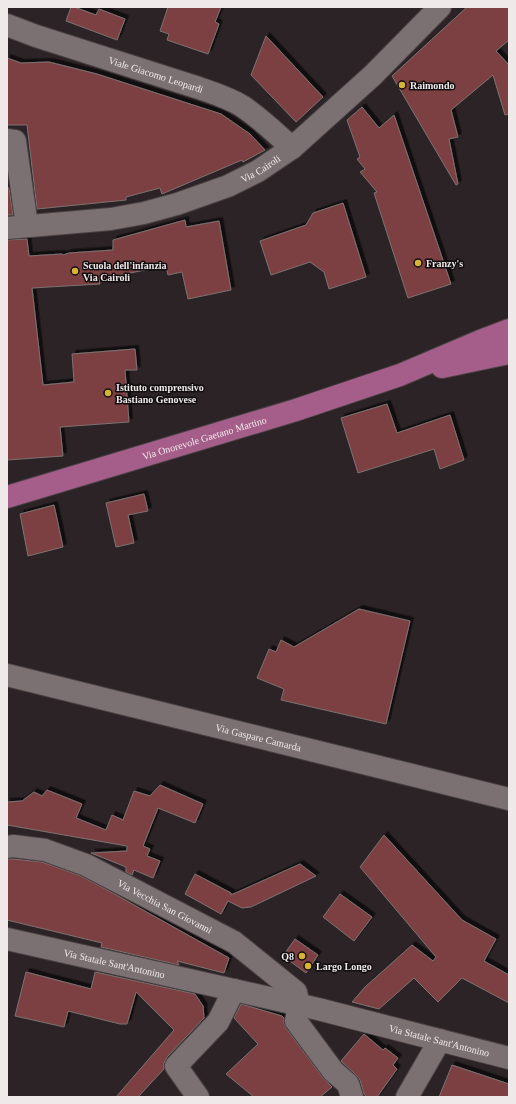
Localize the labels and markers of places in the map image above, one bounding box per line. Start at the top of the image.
marker: Raimondo [397,80,407,90]
place label: Raimondo [410,80,454,91]
marker: Franzy's [413,258,423,268]
place label: Franzy's [426,258,463,269]
place label: Scuola dell'infanzia Via Cairoli [83,260,167,283]
marker: Scuola dell'infanzia Via Cairoli [70,266,80,276]
place label: Istituto comprensivo Bastiano Genovese [116,382,204,405]
marker: Istituto comprensivo Bastiano Genovese [103,388,113,398]
place label: Q8 [281,951,294,962]
marker: Q8 [297,951,307,961]
marker: Largo Longo [303,961,313,971]
place label: Largo Longo [316,961,372,972]

